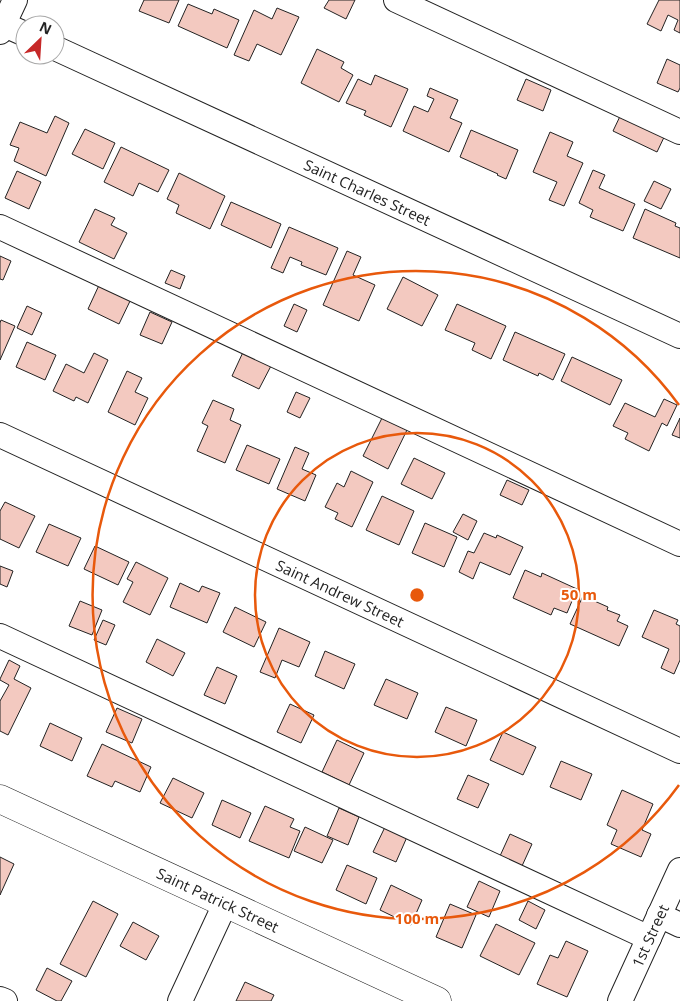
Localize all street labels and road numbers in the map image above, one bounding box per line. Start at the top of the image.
street label: Saint Charles Street [301,154,434,230]
street label: Saint Andrew Street [273,555,407,631]
street label: Saint Patrick Street [154,863,282,937]
street label: 1st Street [627,901,673,970]

